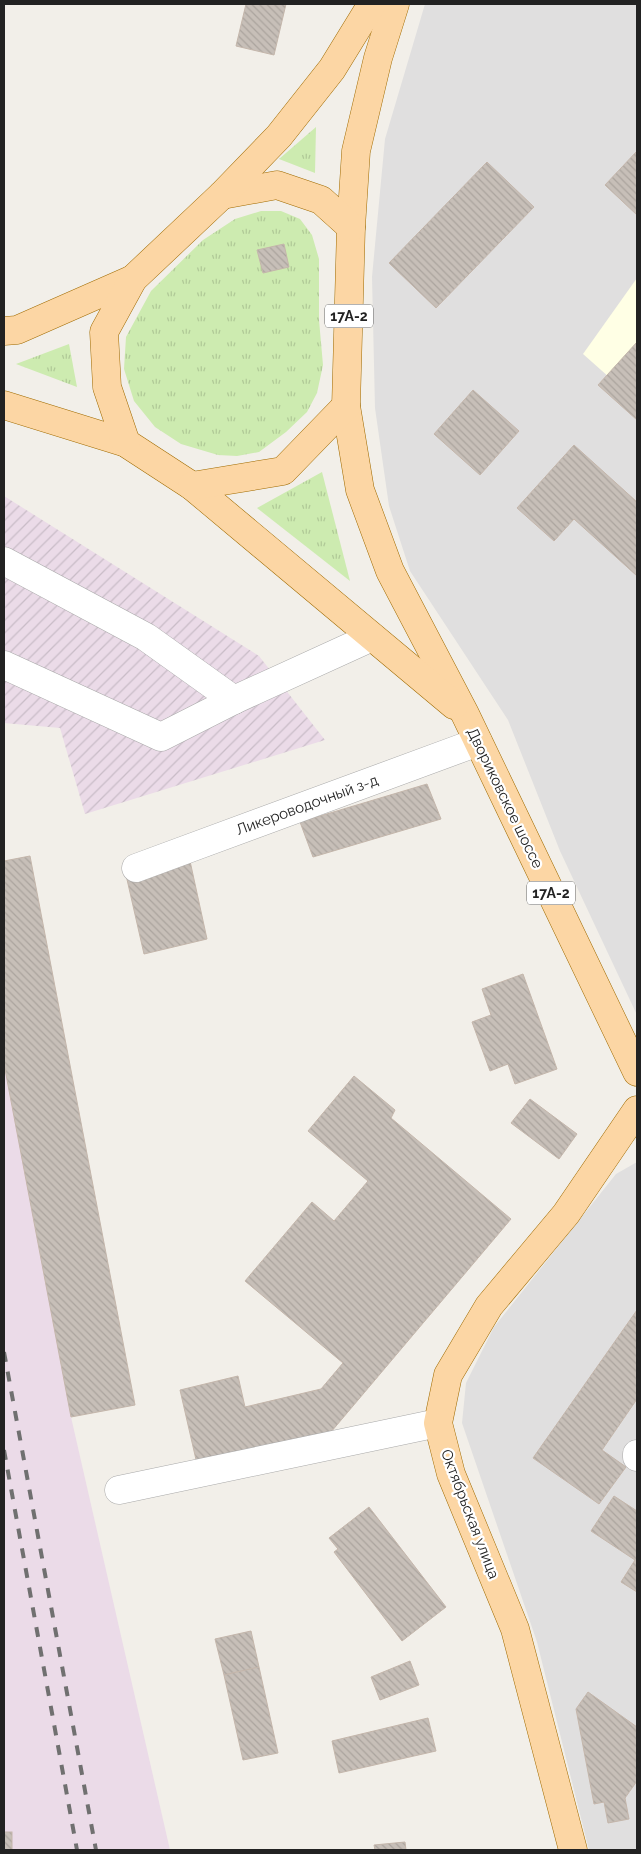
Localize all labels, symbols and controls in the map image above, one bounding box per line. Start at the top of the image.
road number: 17А-2 [325,304,373,328]
street label: Двориковское шоссе [463,725,547,871]
street label: Ликероводочный з-д [233,771,381,839]
road number: 17А-2 [527,881,575,904]
street label: Октябрьская улица [437,1447,503,1581]

